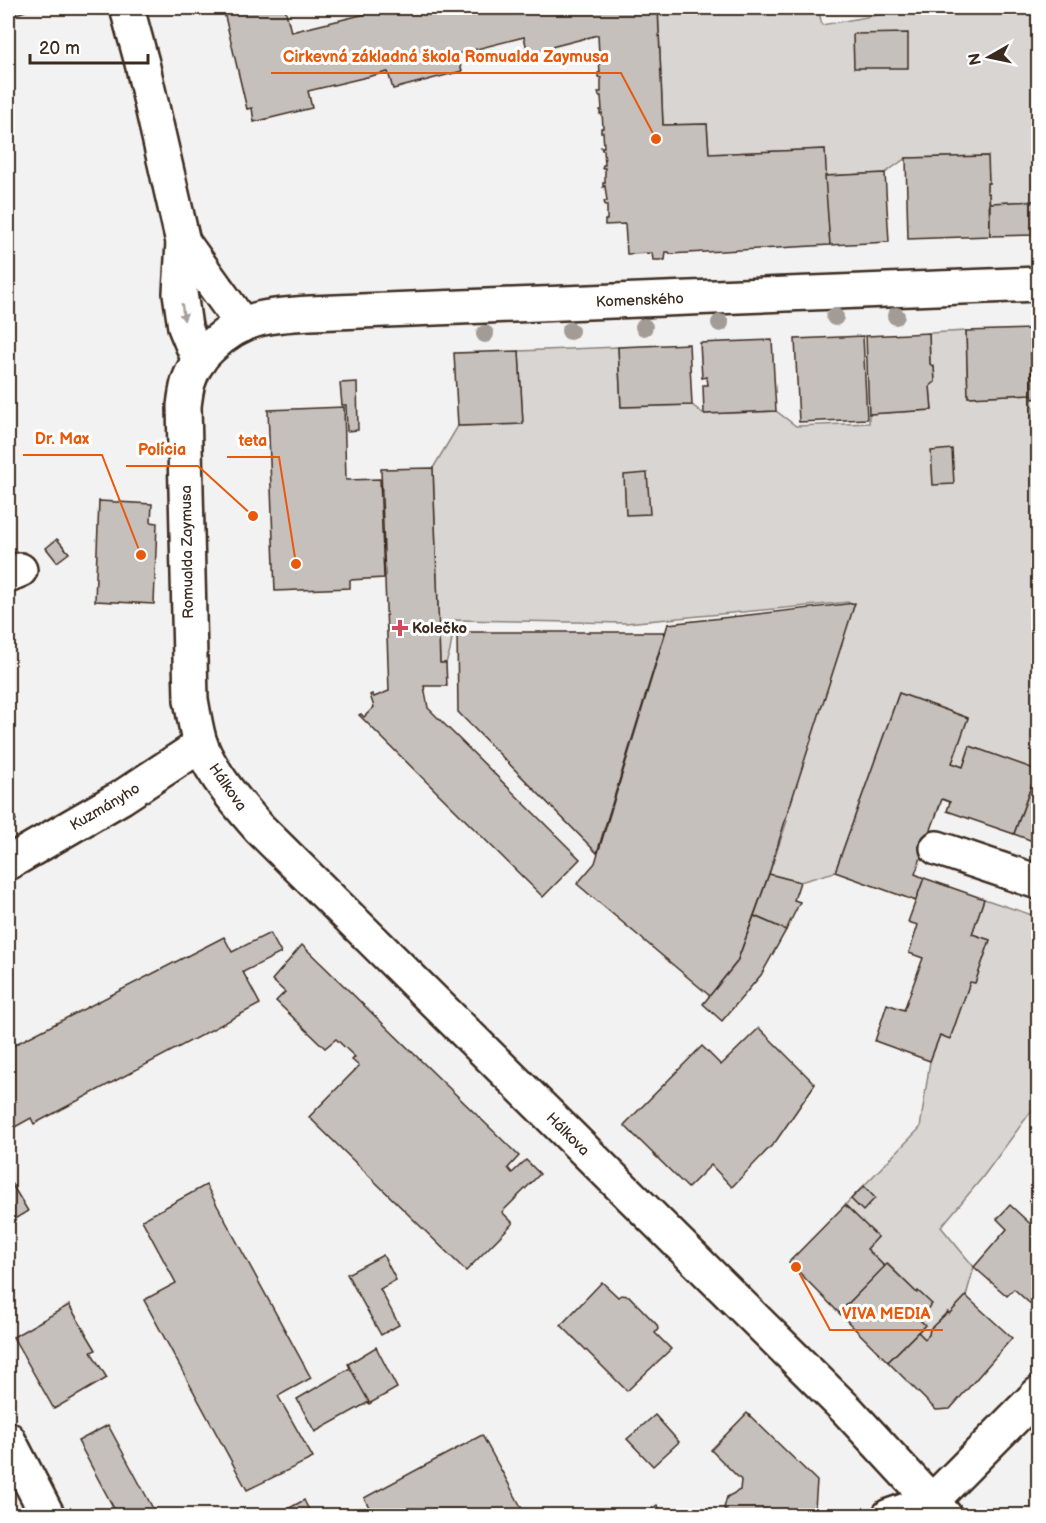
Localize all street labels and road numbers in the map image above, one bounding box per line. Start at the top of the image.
street label: Komenského [595,289,684,312]
street label: Romualda Zaymusa [177,485,198,619]
street label: Hálkova [204,760,251,815]
street label: Kuzmányho [67,779,144,835]
street label: Hálkova [542,1109,593,1160]

